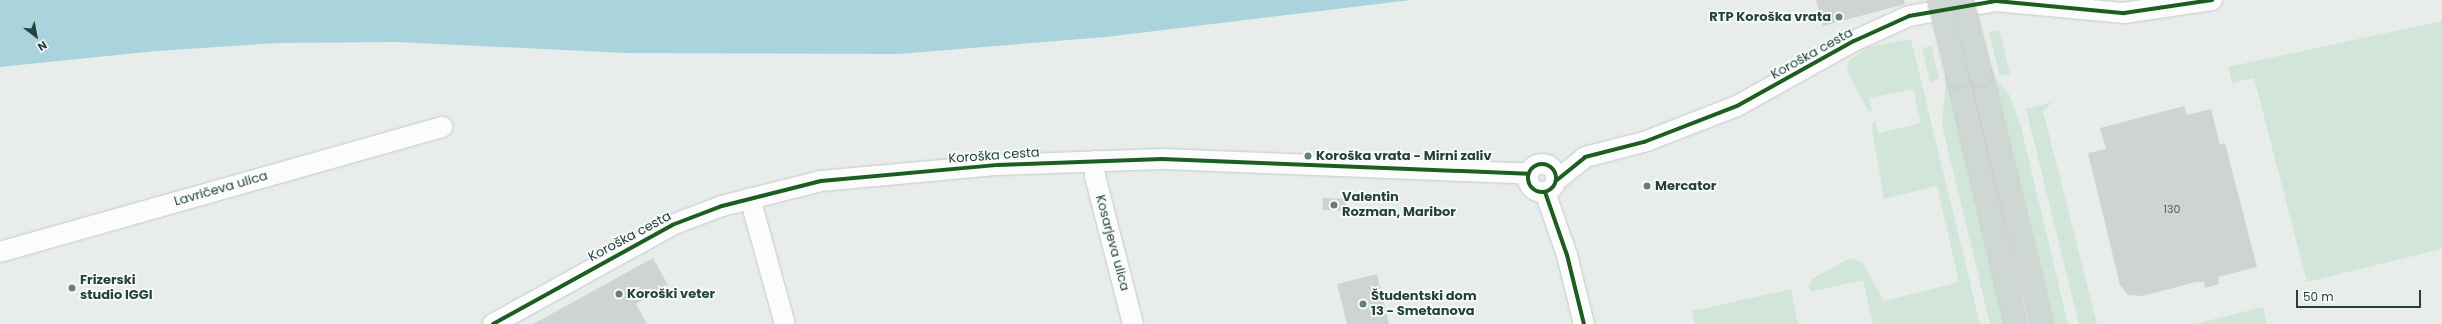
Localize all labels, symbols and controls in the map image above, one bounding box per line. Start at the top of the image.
place label: RTP Koroška vrata [1709,9,1831,25]
marker: RTP Koroška vrata [1834,12,1844,22]
north arrow [16,16,56,56]
street label: Koroška cesta [1768,25,1856,83]
text: N [35,37,50,55]
street label: Koroška cesta [948,145,1040,167]
place label: Koroška vrata - Mirni zaliv [1316,148,1492,164]
marker: Koroška vrata - Mirni zaliv [1303,151,1313,161]
street label: Lavričeva ulica [172,168,270,210]
place label: Mercator [1655,178,1716,194]
marker: Mercator [1642,181,1652,191]
place label: Valentin Rozman, Maribor [1342,190,1456,221]
street label: Kosarjeva ulica [1092,193,1132,293]
marker: Valentin Rozman, Maribor [1329,200,1339,210]
house number: 130 [2164,202,2180,216]
street label: Koroška cesta [586,209,674,265]
place label: Frizerski studio IGGI [80,273,152,304]
scale bar [2298,282,2423,308]
marker: Frizerski studio IGGI [67,283,77,293]
place label: Koroški veter [627,286,715,302]
text: 50 m [2303,288,2334,305]
marker: Koroški veter [614,289,624,299]
place label: Študentski dom 13 - Smetanova [1371,289,1477,320]
marker: Študentski dom 13 - Smetanova [1358,299,1368,309]

